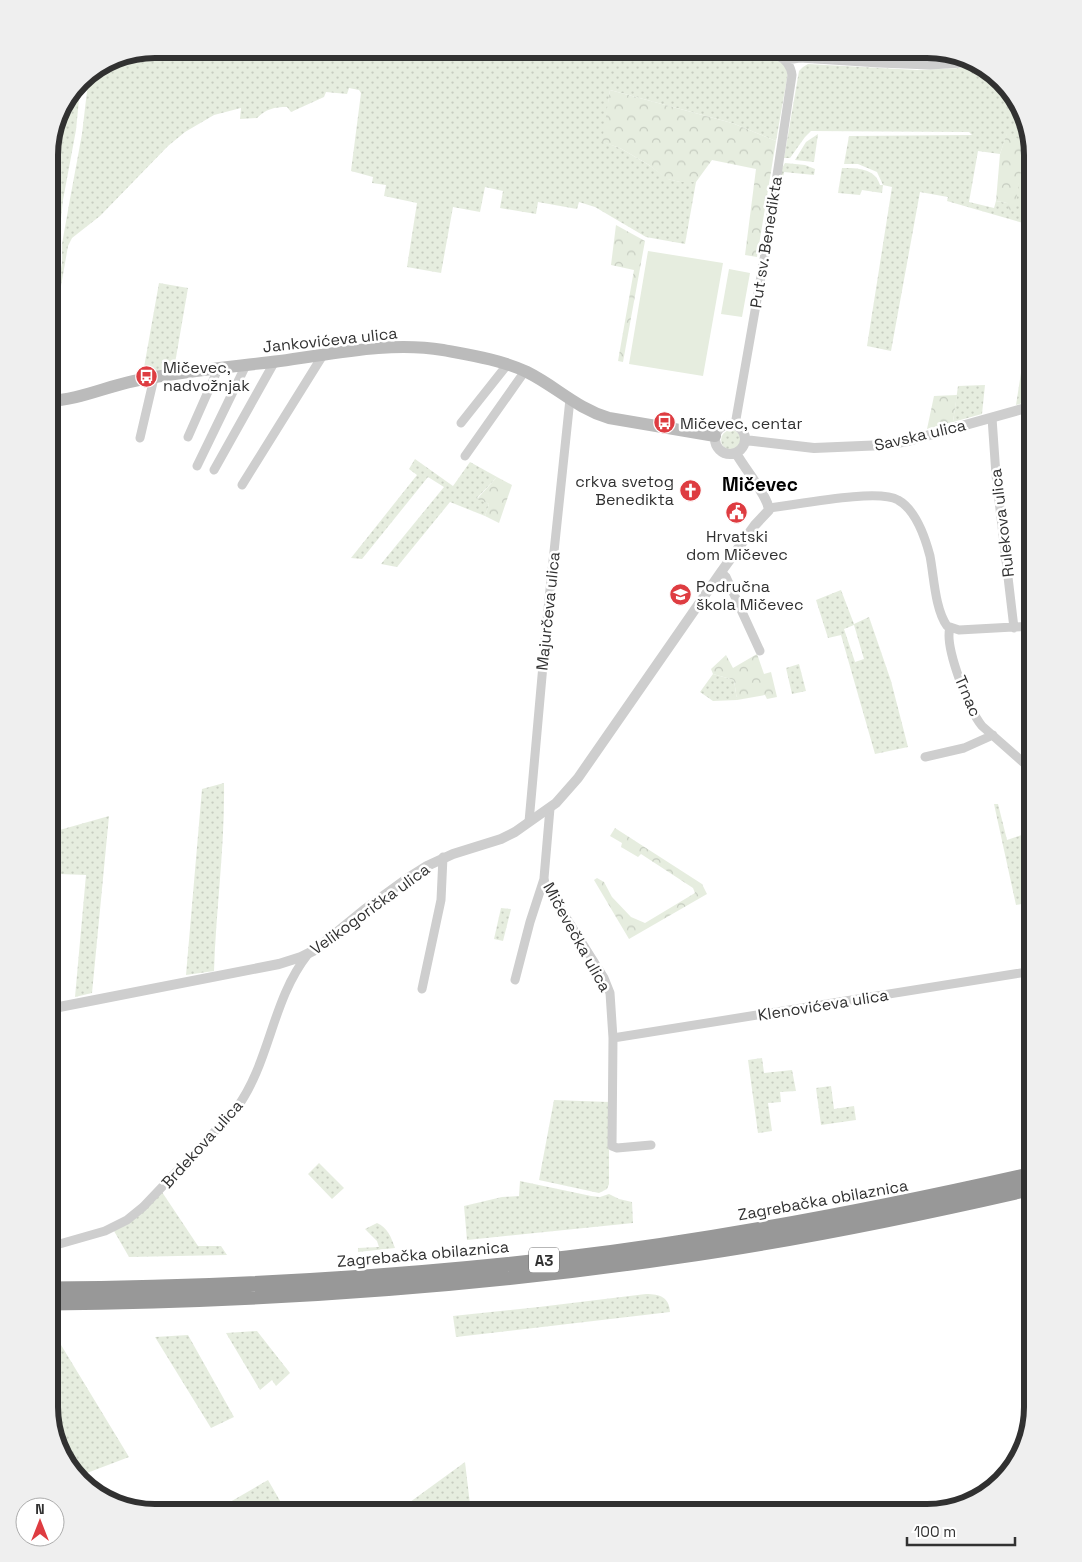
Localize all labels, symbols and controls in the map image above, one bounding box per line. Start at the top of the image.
street label: Put sv. Benedikta [745,175,787,309]
street label: Jankovićeva ulica [262,322,398,358]
place label: Mičevec, nadvožnjak [163,357,250,396]
bus stop icon: Mičevec, nadvožnjak [135,364,159,388]
bus stop icon: Mičevec, centar [652,411,676,435]
place label: Mičevec, centar [680,413,802,434]
street label: Savska ulica [872,414,968,456]
street label: Rulekova ulica [985,468,1019,578]
place label: crkva svetog Benedikta [575,471,674,510]
district label: Mičevec [722,472,798,497]
church icon: crkva svetog Benedikta [678,478,702,502]
public building icon: Hrvatski dom Mičevec [725,500,749,524]
place label: Hrvatski dom Mičevec [686,526,788,565]
street label: Majurčeva ulica [531,551,565,671]
place label: Područna škola Mičevec [696,576,804,615]
school or university icon: Područna škola Mičevec [668,583,692,607]
street label: Trnac [950,672,986,720]
street label: Velikogorička ulica [306,859,434,959]
street label: Mičevečka ulica [538,879,616,995]
street label: Klenovićeva ulica [756,984,890,1026]
street label: Brdekova ulica [157,1095,247,1193]
street label: Zagrebačka obilaznica [736,1175,910,1225]
street label: Zagrebačka obilaznica [336,1236,510,1272]
road number: A3 [529,1248,559,1272]
north arrow [15,1497,65,1547]
text: N [35,1500,45,1518]
scale bar [907,1514,1014,1546]
text: 100 m [914,1522,956,1541]

